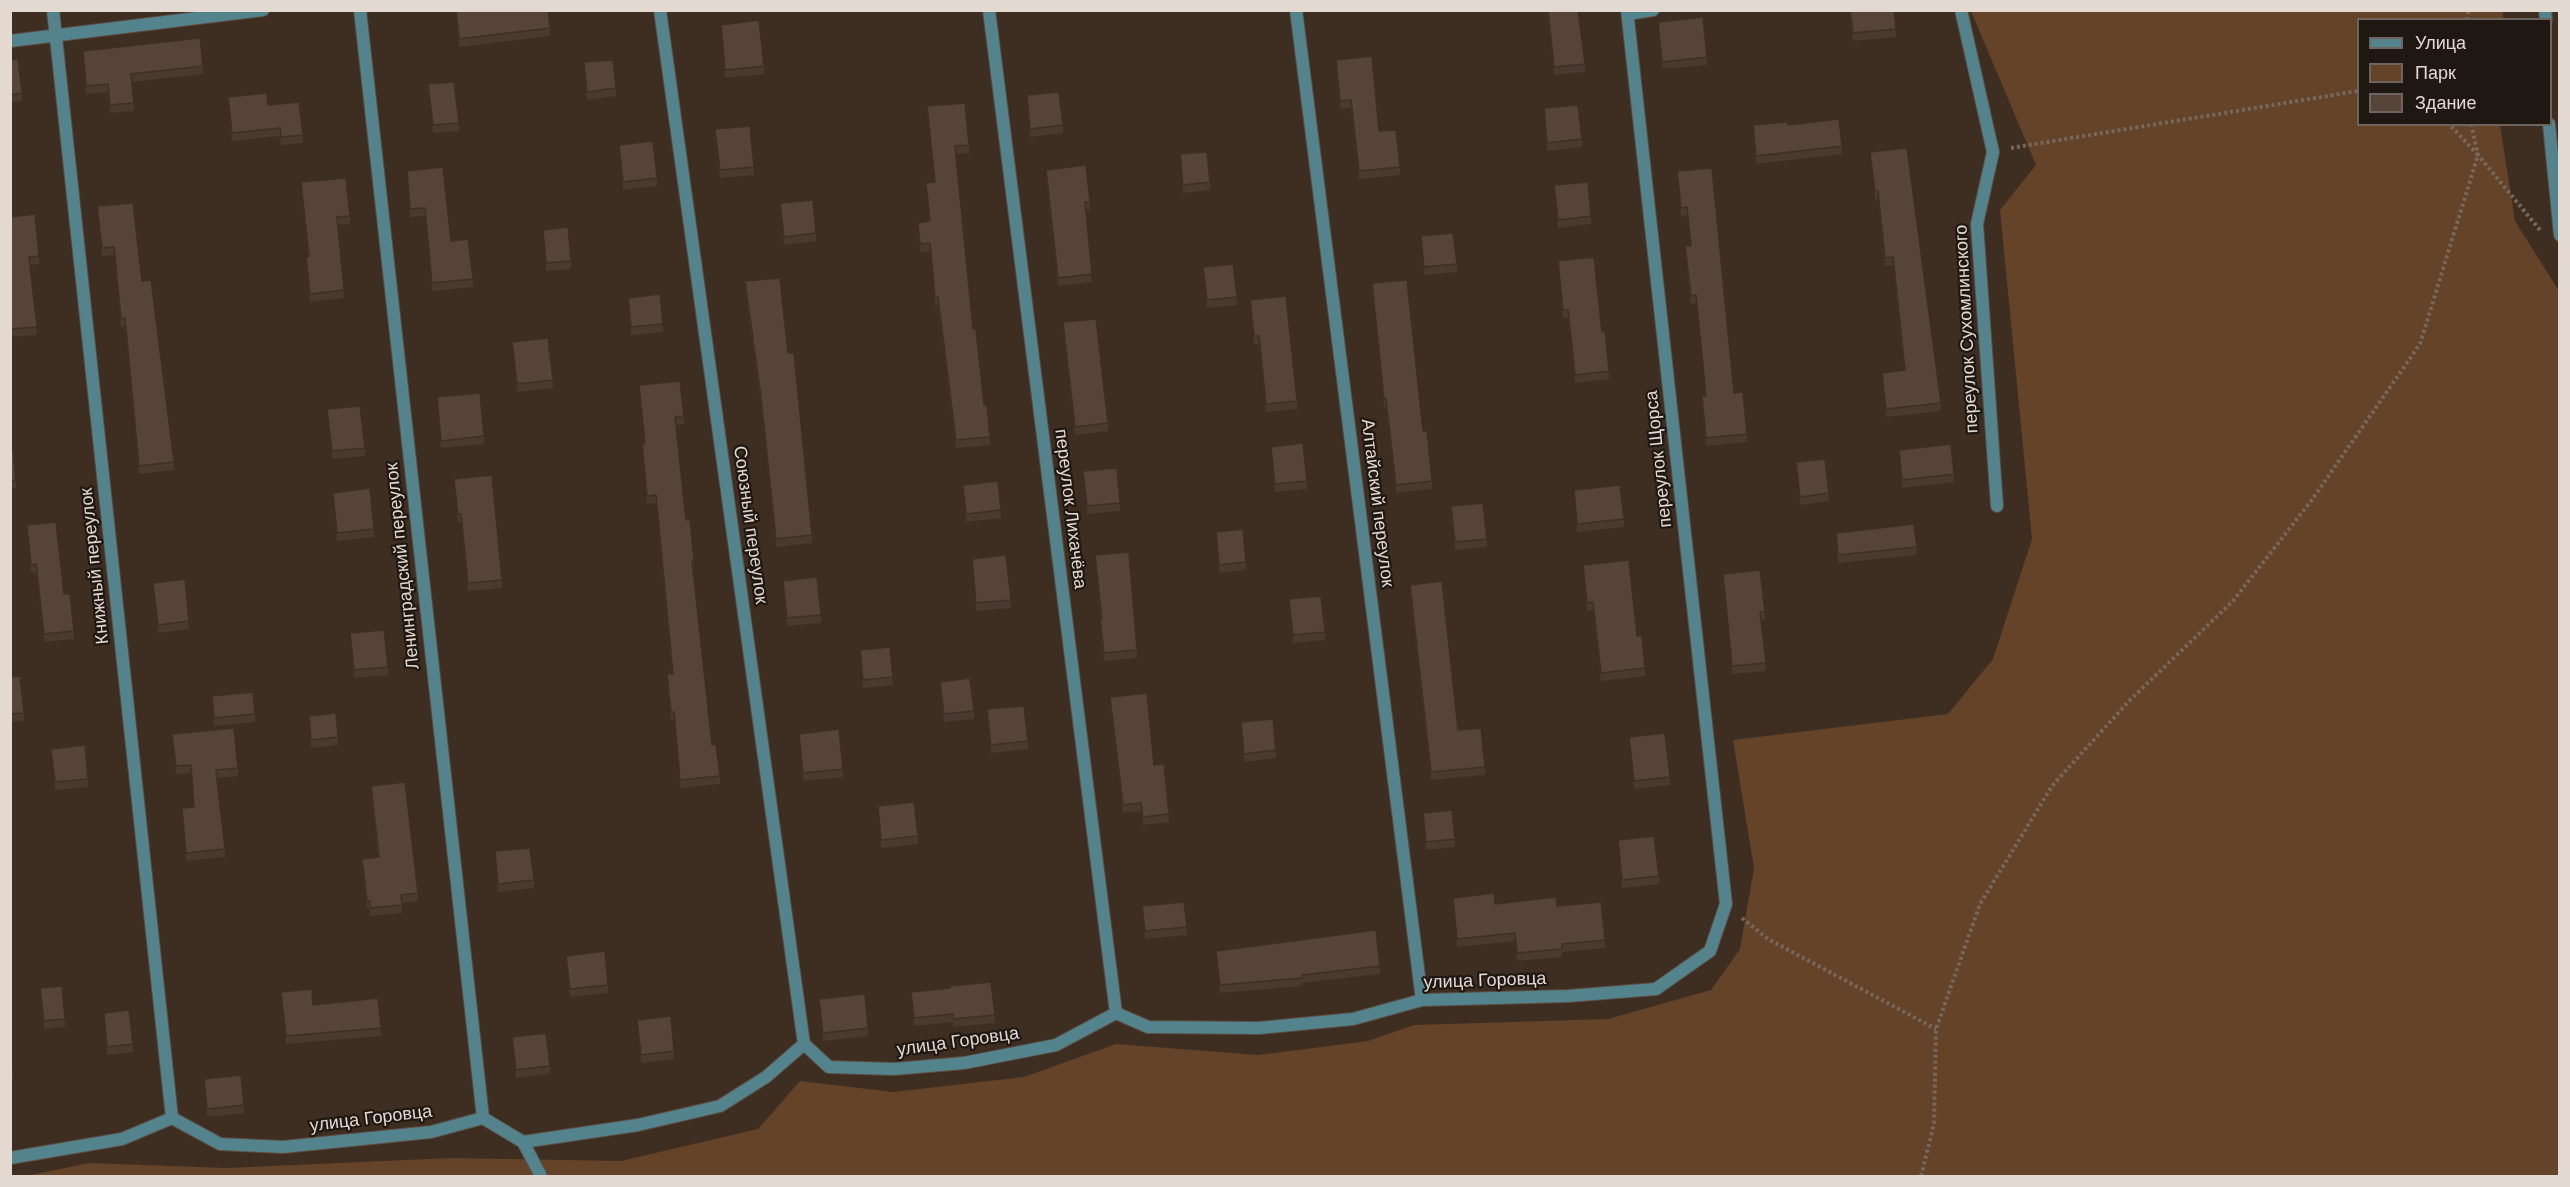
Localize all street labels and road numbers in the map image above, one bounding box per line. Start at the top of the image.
street label: переулок Сухомлинского [1951,224,1983,434]
street label: переулок Щорса [1641,389,1677,529]
street label: Алтайский переулок [1356,418,1398,588]
street label: переулок Лихачёва [1049,428,1091,590]
street label: Союзный переулок [728,445,772,605]
street label: Ленинградский переулок [381,462,425,670]
street label: Книжный переулок [76,487,114,645]
street label: улица Горовца [1423,968,1547,994]
street label: улица Горовца [896,1023,1020,1061]
street label: улица Горовца [309,1101,433,1137]

